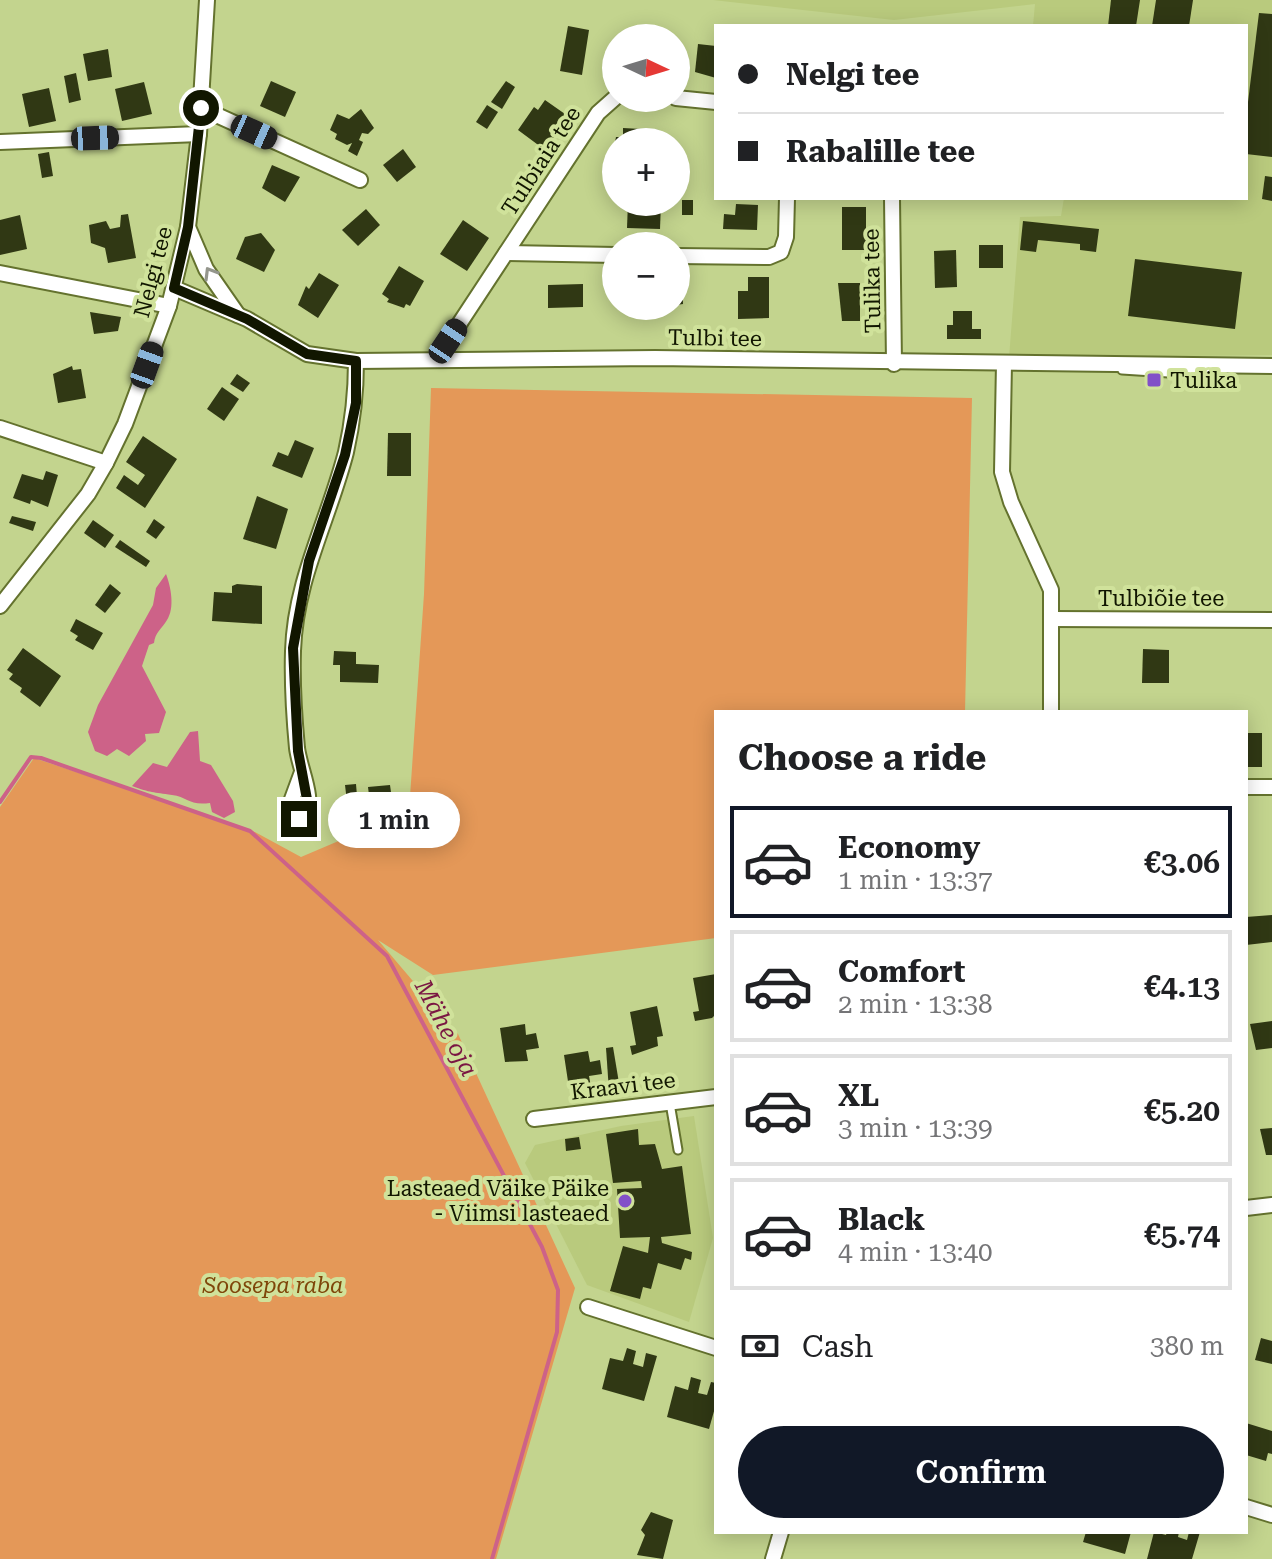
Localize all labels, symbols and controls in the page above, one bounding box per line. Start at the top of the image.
north arrow [602,24,690,112]
map controls [602,24,690,320]
text: Nelgi tee [786,57,919,92]
route start [183,90,219,126]
street label: Tulbiaia tee [496,102,586,220]
car [227,111,281,153]
car [71,125,119,151]
button: + [602,128,690,216]
text: Rabalille tee [786,134,975,169]
street label: Nelgi tee [129,224,177,320]
street label: Tulika tee [859,228,885,334]
button: − [602,232,690,320]
one-way arrow [204,267,220,282]
car [425,314,471,368]
street label: Tulbi tee [668,325,762,351]
car [128,338,166,392]
place label: Tulika [1170,368,1237,393]
marker: Tulika [1145,371,1163,389]
street label: Tulbiõie tee [1098,586,1224,611]
text: Choose a ride [738,737,986,779]
callout: 1 min [327,791,459,847]
route end [281,801,317,837]
text: 1 min [358,805,430,835]
icon: car [742,826,814,898]
text: Economy [838,830,980,865]
text: €3.06 [1144,845,1220,880]
text: 1 min · 13:37 [838,865,993,895]
icon: car [742,950,814,1022]
text: Comfort [838,954,965,989]
text: €4.13 [1144,969,1220,1004]
water label: Mähe oja [408,974,483,1081]
text: 2 min · 13:38 [838,989,993,1019]
street label: Kraavi tee [569,1067,677,1105]
icon: car [742,1074,814,1146]
text: XL [838,1078,879,1113]
text: €5.20 [1144,1093,1220,1128]
text: 3 min · 13:39 [838,1113,993,1143]
place label: Lasteaed Väike Päike - Viimsi lasteaed [387,1176,609,1226]
marker: Lasteaed Väike Päike - Viimsi lasteaed [616,1192,634,1210]
icon: car [742,1198,814,1270]
text: Black [838,1202,925,1237]
text: €5.74 [1144,1217,1220,1252]
text: 4 min · 13:40 [838,1237,993,1267]
park label: Soosepa raba [202,1273,343,1298]
icon: cash [738,1324,782,1368]
text: Cash [802,1329,873,1364]
text: 380 m [1150,1331,1224,1361]
button: Confirm [738,1426,1224,1518]

